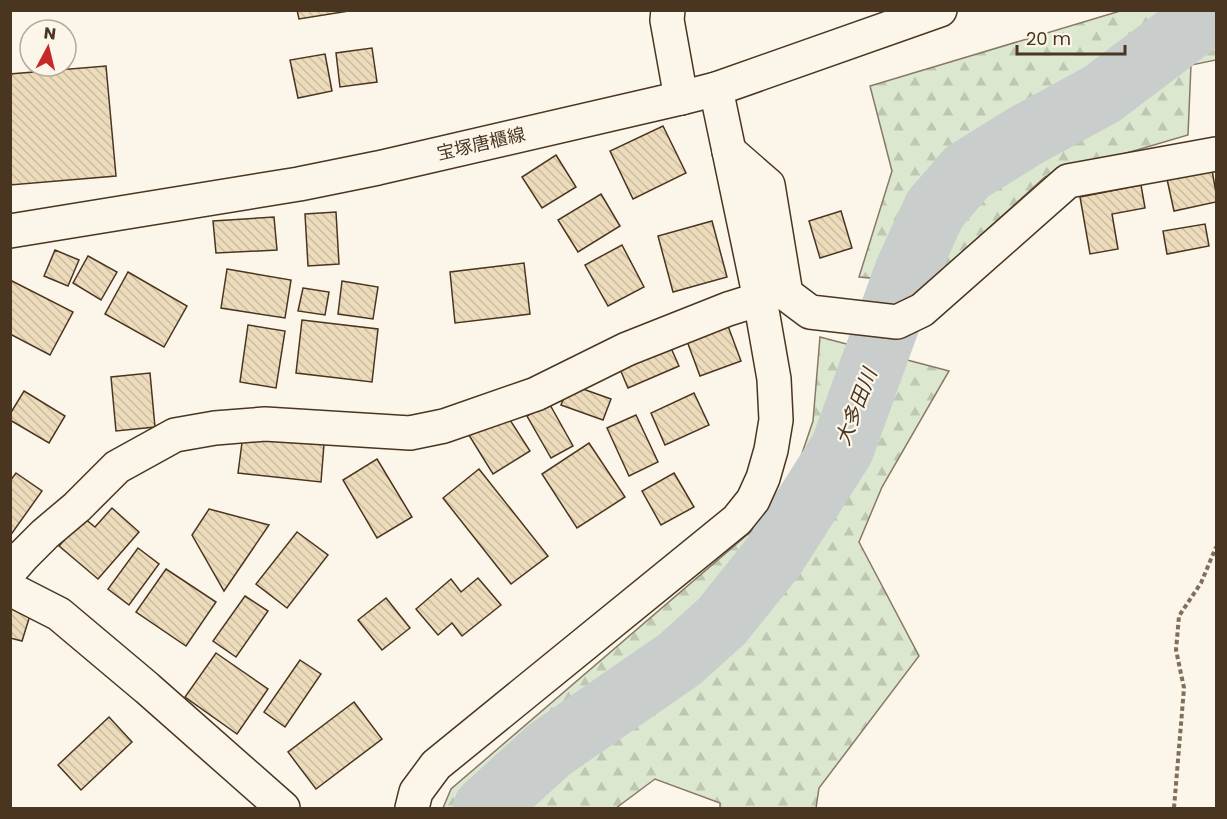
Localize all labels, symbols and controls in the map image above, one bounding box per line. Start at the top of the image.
north arrow [18,18,78,78]
scale bar [1017,18,1125,56]
text: N [42,21,57,46]
text: 20 m [1026,26,1071,51]
street label: 宝塚唐櫃線 [434,121,528,166]
water label: 大多田川 [829,363,884,449]

